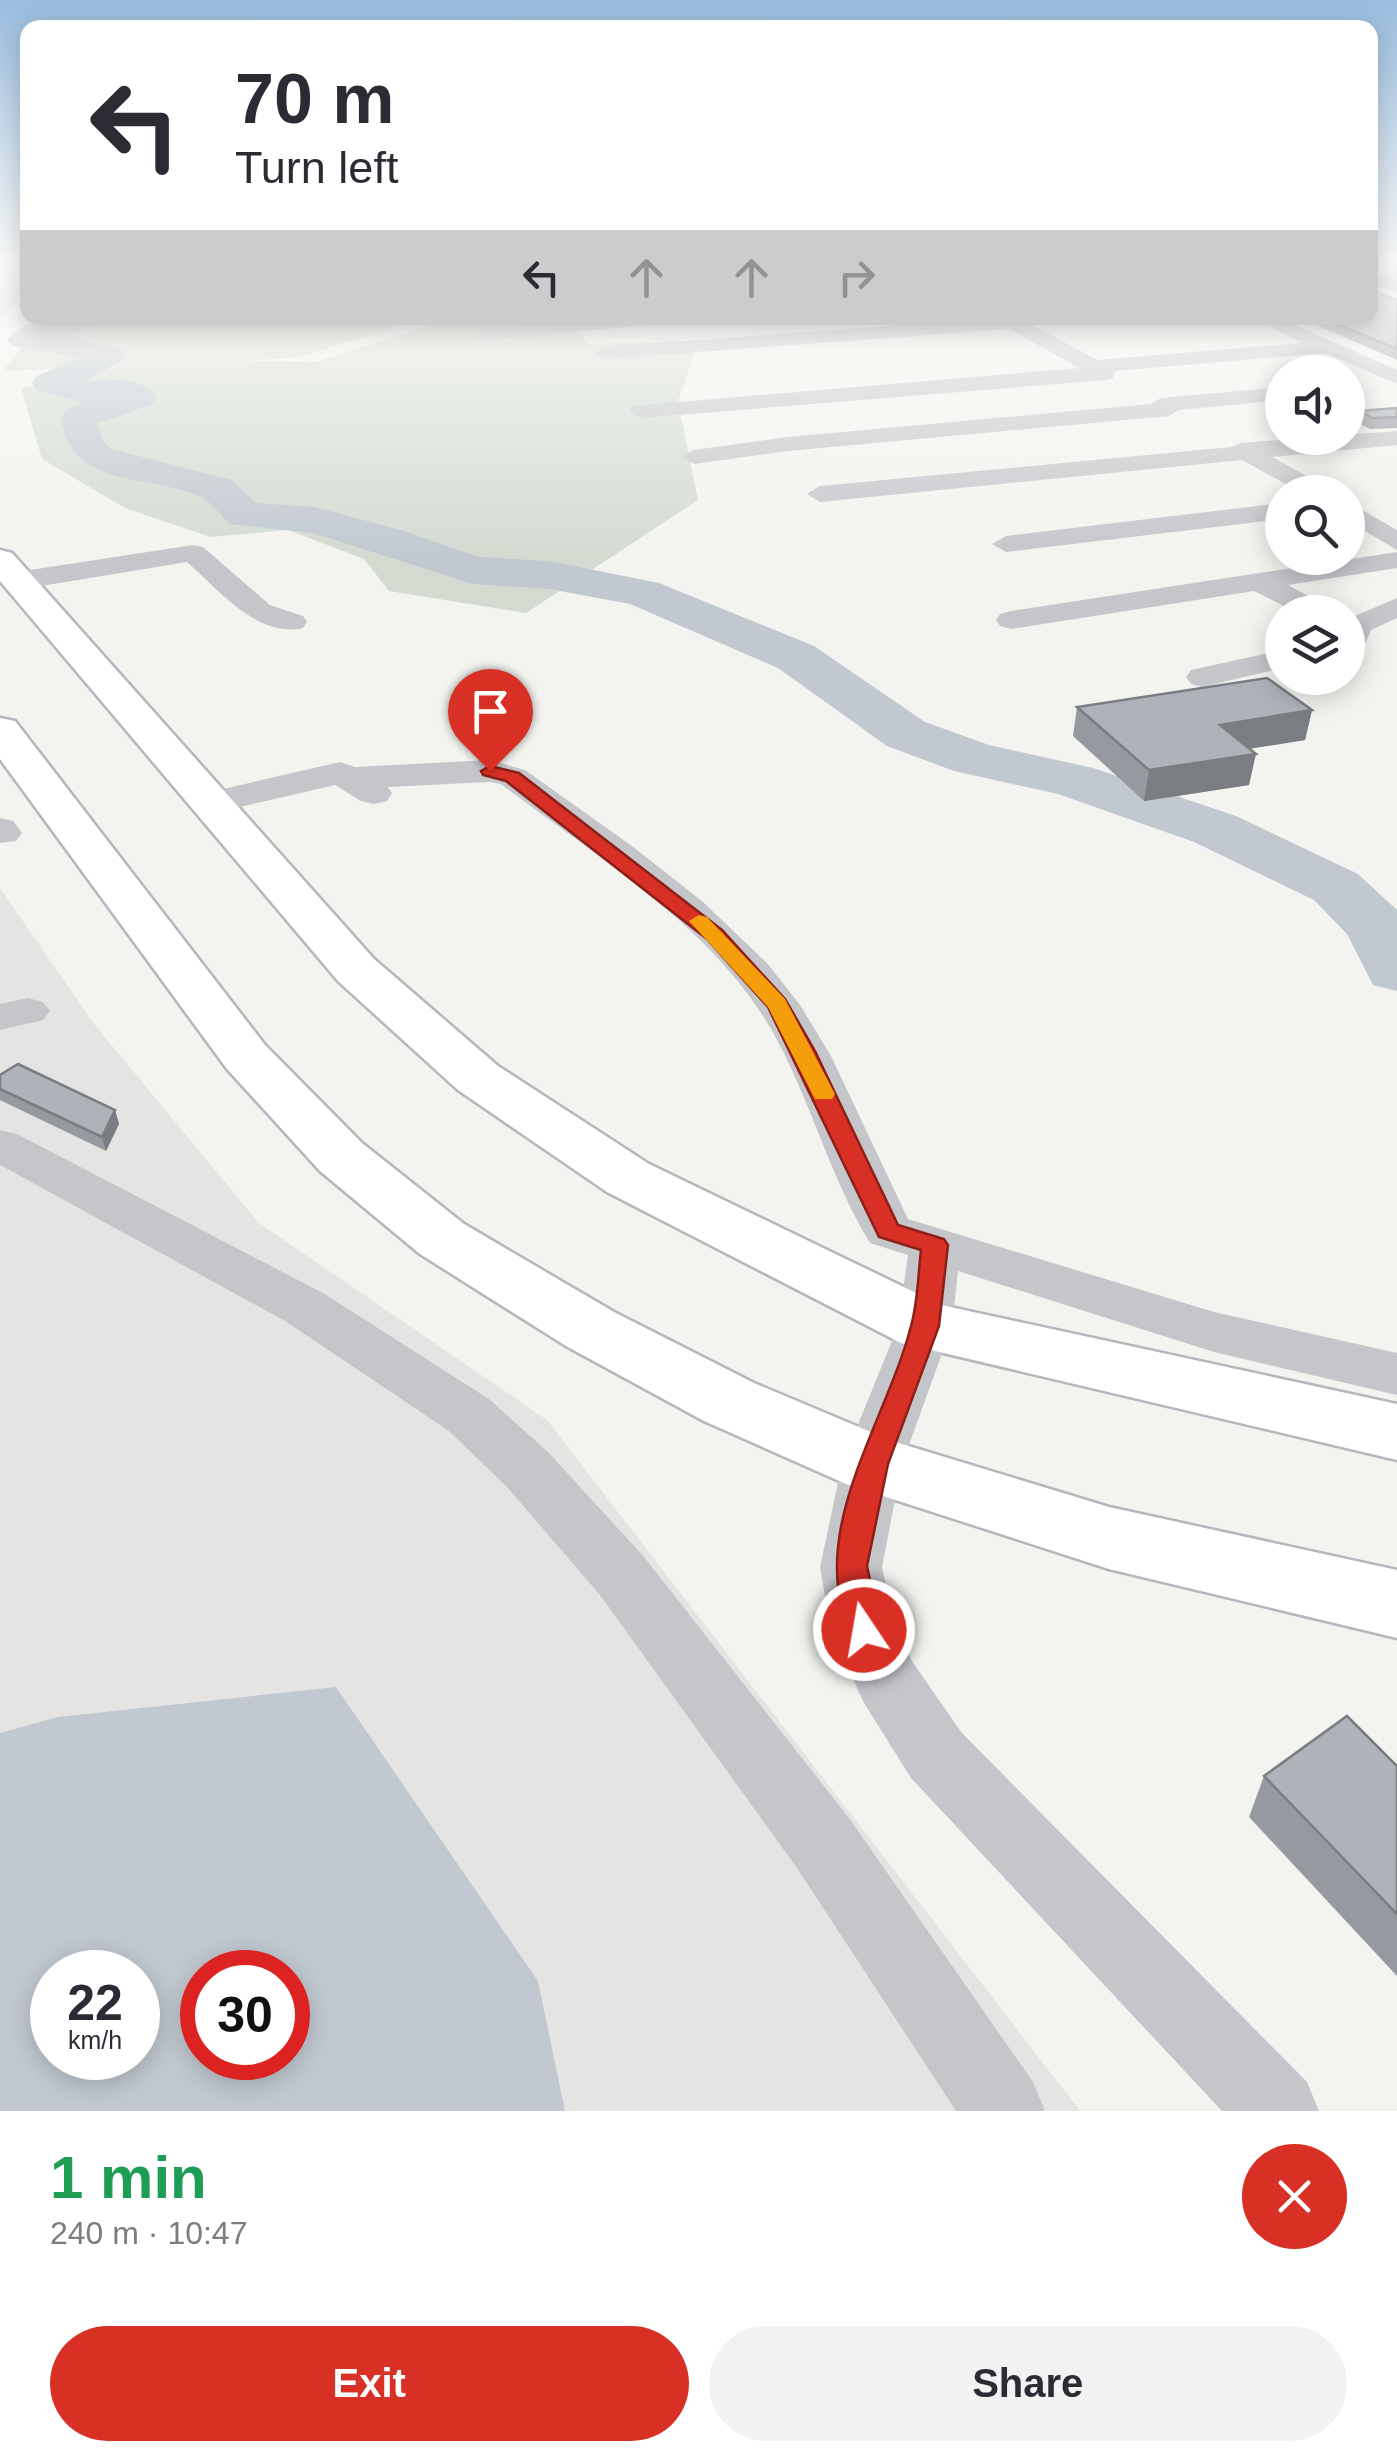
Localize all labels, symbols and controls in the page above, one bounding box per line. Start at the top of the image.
icon: left [70,60,200,190]
text: 70 m [235,60,395,138]
text: Turn left [235,142,398,193]
icon: left [514,250,569,305]
icon: ahead [619,250,674,305]
icon: ahead [724,250,779,305]
icon: right [829,250,884,305]
map controls [1265,355,1365,695]
button: sound [1265,355,1365,455]
button: search [1265,475,1365,575]
button: layers [1265,595,1365,695]
pin [448,669,533,772]
icon: arrive [463,684,518,739]
position arrow [812,1578,916,1682]
speed limit sign: 30 [180,1950,310,2080]
text: 22 [67,1975,123,2031]
text: km/h [68,2026,122,2054]
text: 1 min [50,2144,207,2211]
button: close [1242,2144,1347,2249]
text: 240 m · 10:47 [50,2215,247,2251]
button: Exit [50,2326,689,2441]
button: Share [709,2326,1347,2441]

